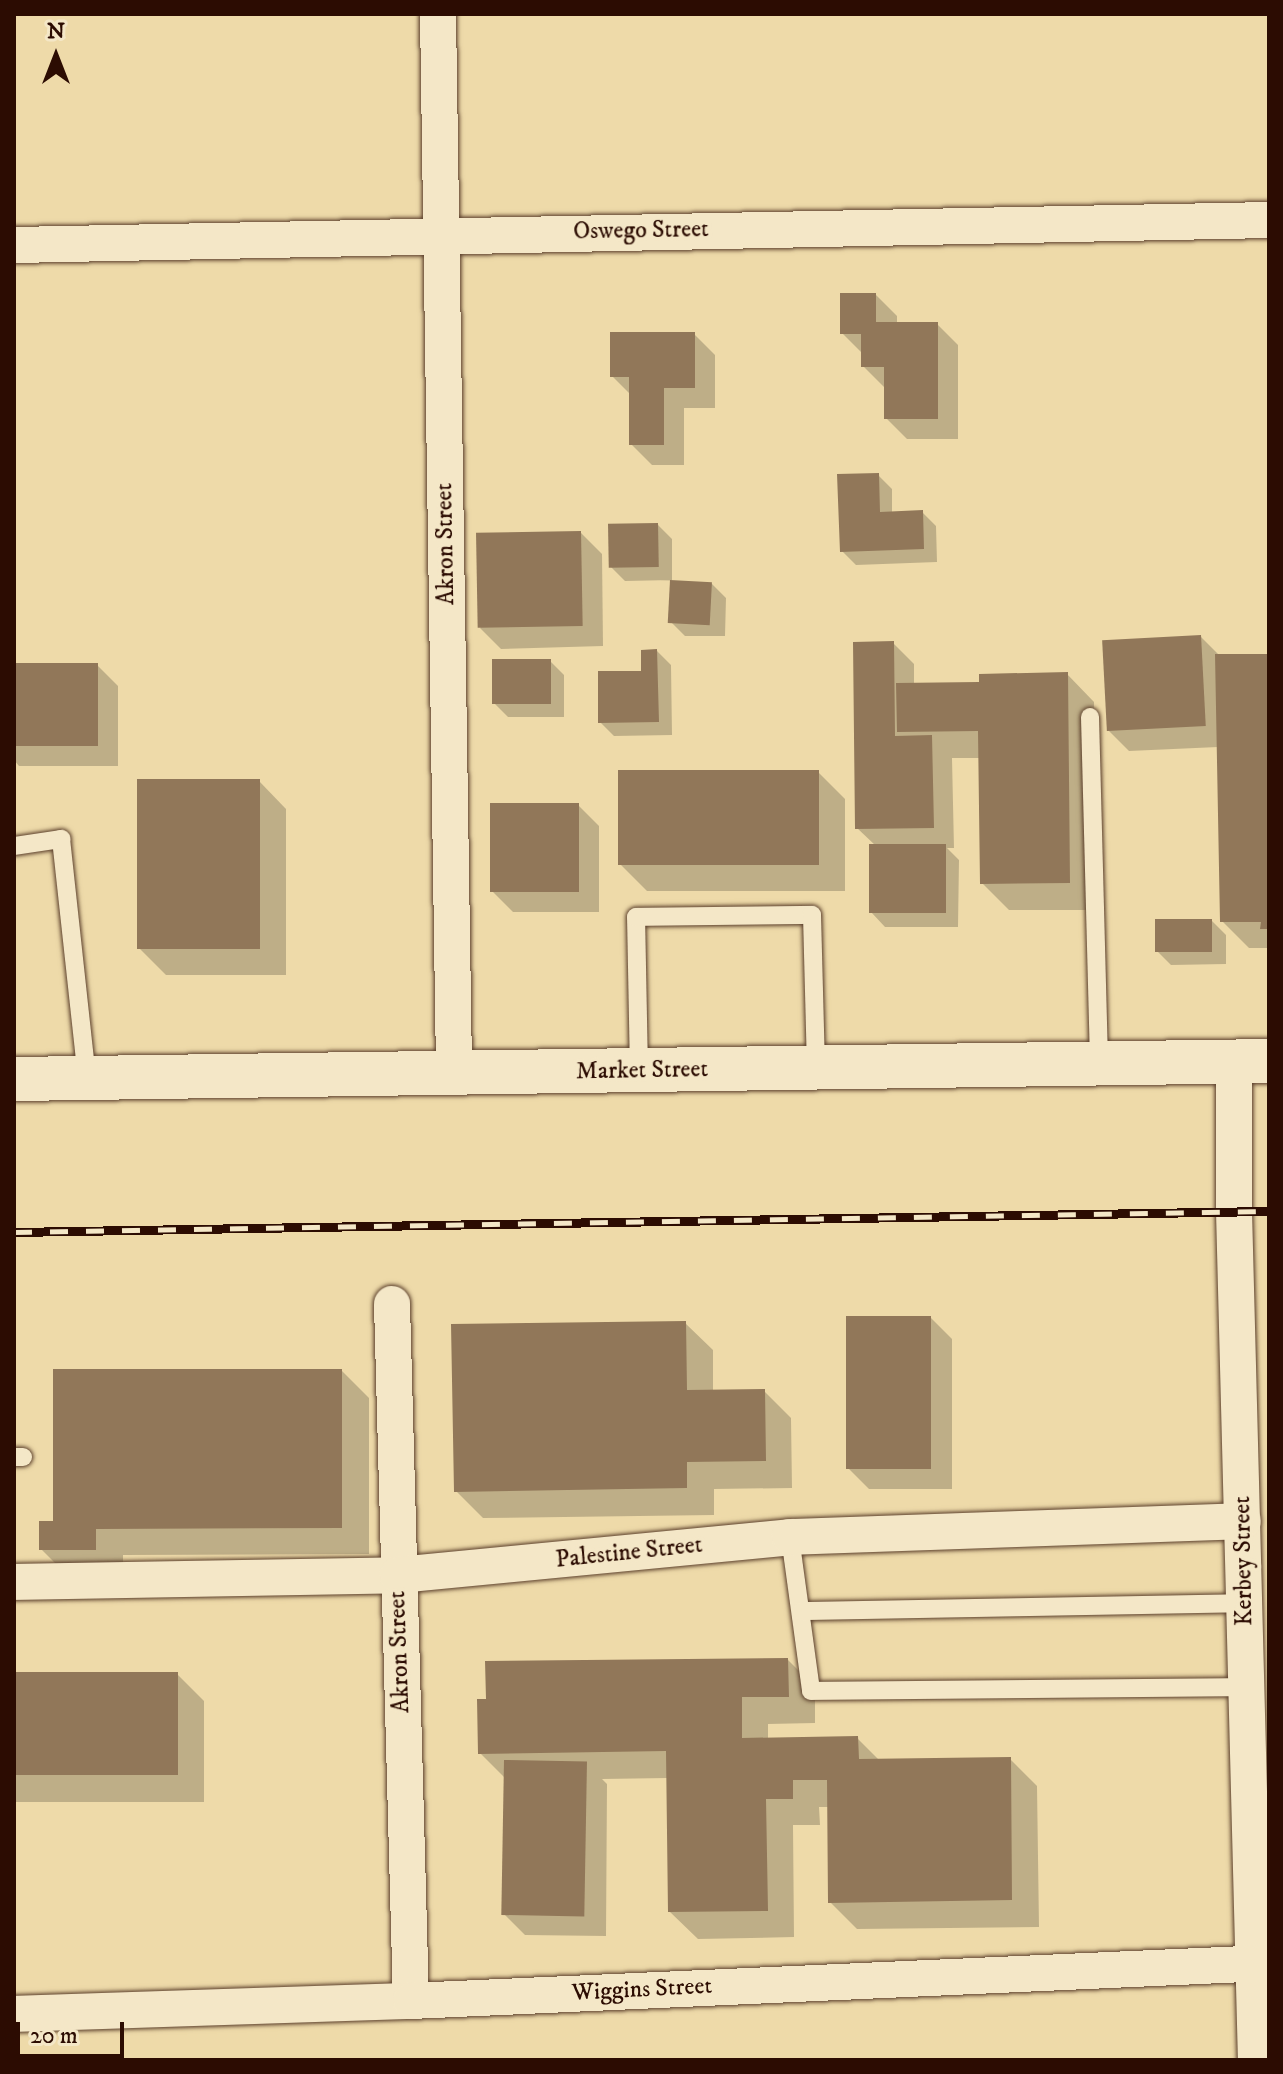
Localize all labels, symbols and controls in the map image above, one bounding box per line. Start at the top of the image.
north arrow [16,16,96,96]
text: N [47,18,65,45]
street label: Oswego Street [573,215,709,247]
street label: Akron Street [431,483,461,605]
street label: Market Street [576,1055,708,1087]
street label: Kerbey Street [1228,1496,1260,1626]
street label: Palestine Street [554,1531,704,1575]
street label: Akron Street [383,1590,417,1714]
street label: Wiggins Street [571,1972,713,2008]
scale bar [20,2006,128,2056]
text: 20 m [30,2021,78,2051]

